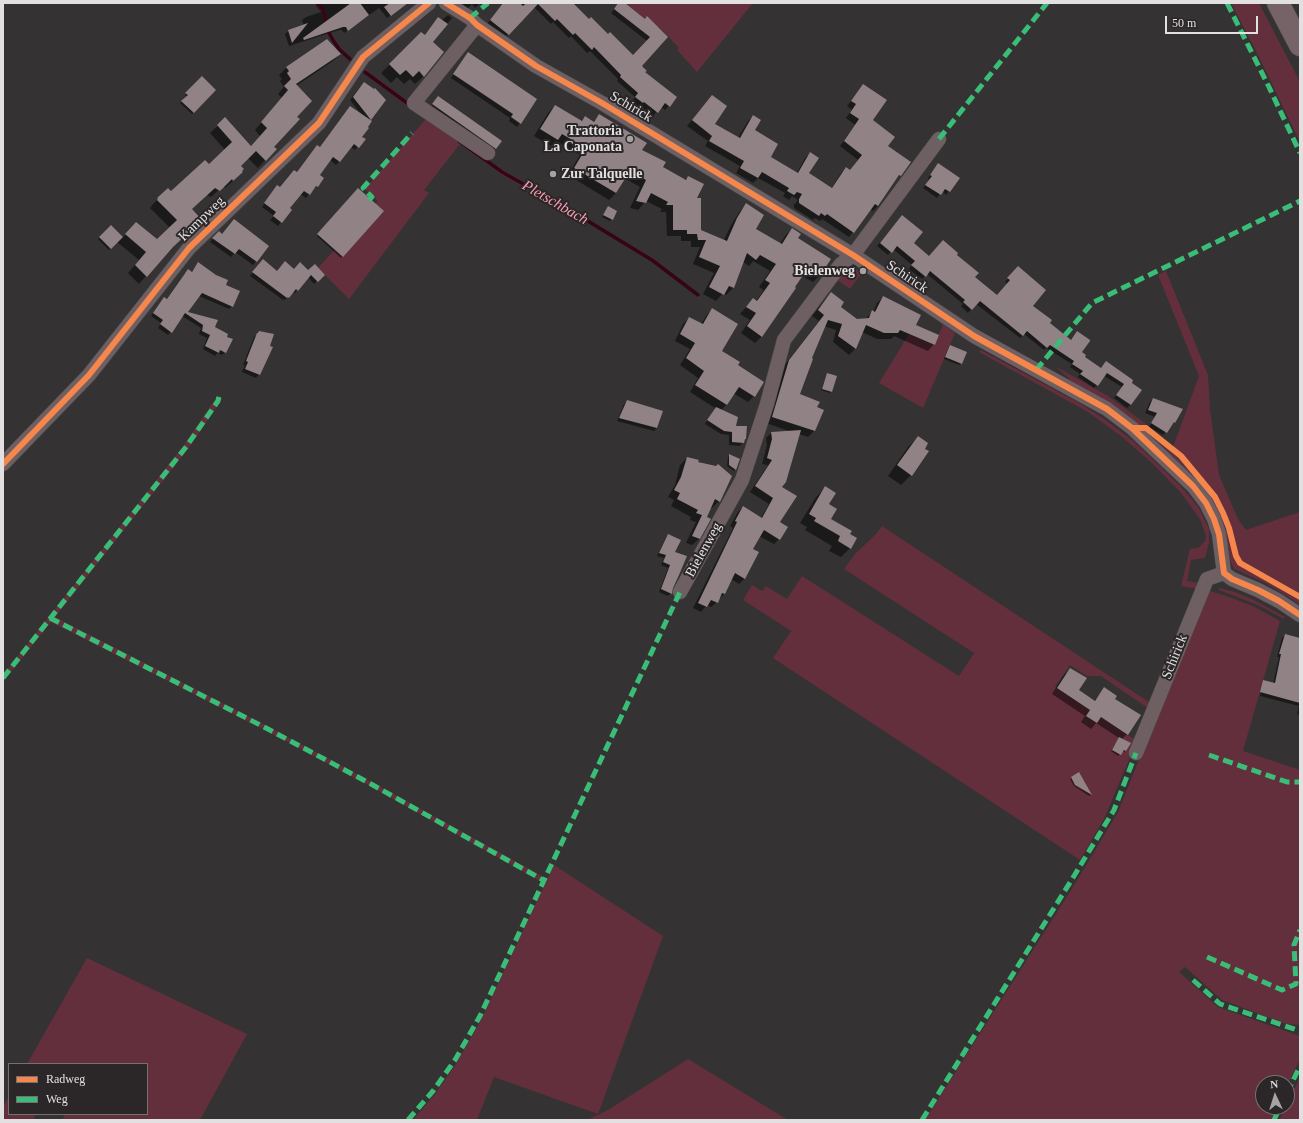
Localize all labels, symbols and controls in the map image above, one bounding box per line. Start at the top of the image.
scale bar [1167,8,1260,34]
text: 50 m [1172,16,1196,30]
street label: Schirick [607,88,655,126]
place label: Trattoria La Caponata [544,123,622,156]
marker: Trattoria La Caponata [625,134,635,144]
place label: Zur Talquelle [561,166,643,182]
marker: Zur Talquelle [548,169,558,179]
water label: Pletschbach [519,177,591,229]
street label: Kampweg [175,193,229,245]
street label: Schirick [883,257,931,297]
place label: Bielenweg [794,263,855,279]
marker: Bielenweg [858,266,868,276]
street label: Bielenweg [682,520,726,580]
street label: Schirick [1158,632,1192,682]
legend [8,1063,148,1115]
text: Radweg [46,1072,85,1086]
north arrow [1255,1075,1295,1115]
text: N [1270,1078,1279,1090]
text: Weg [46,1092,68,1106]

